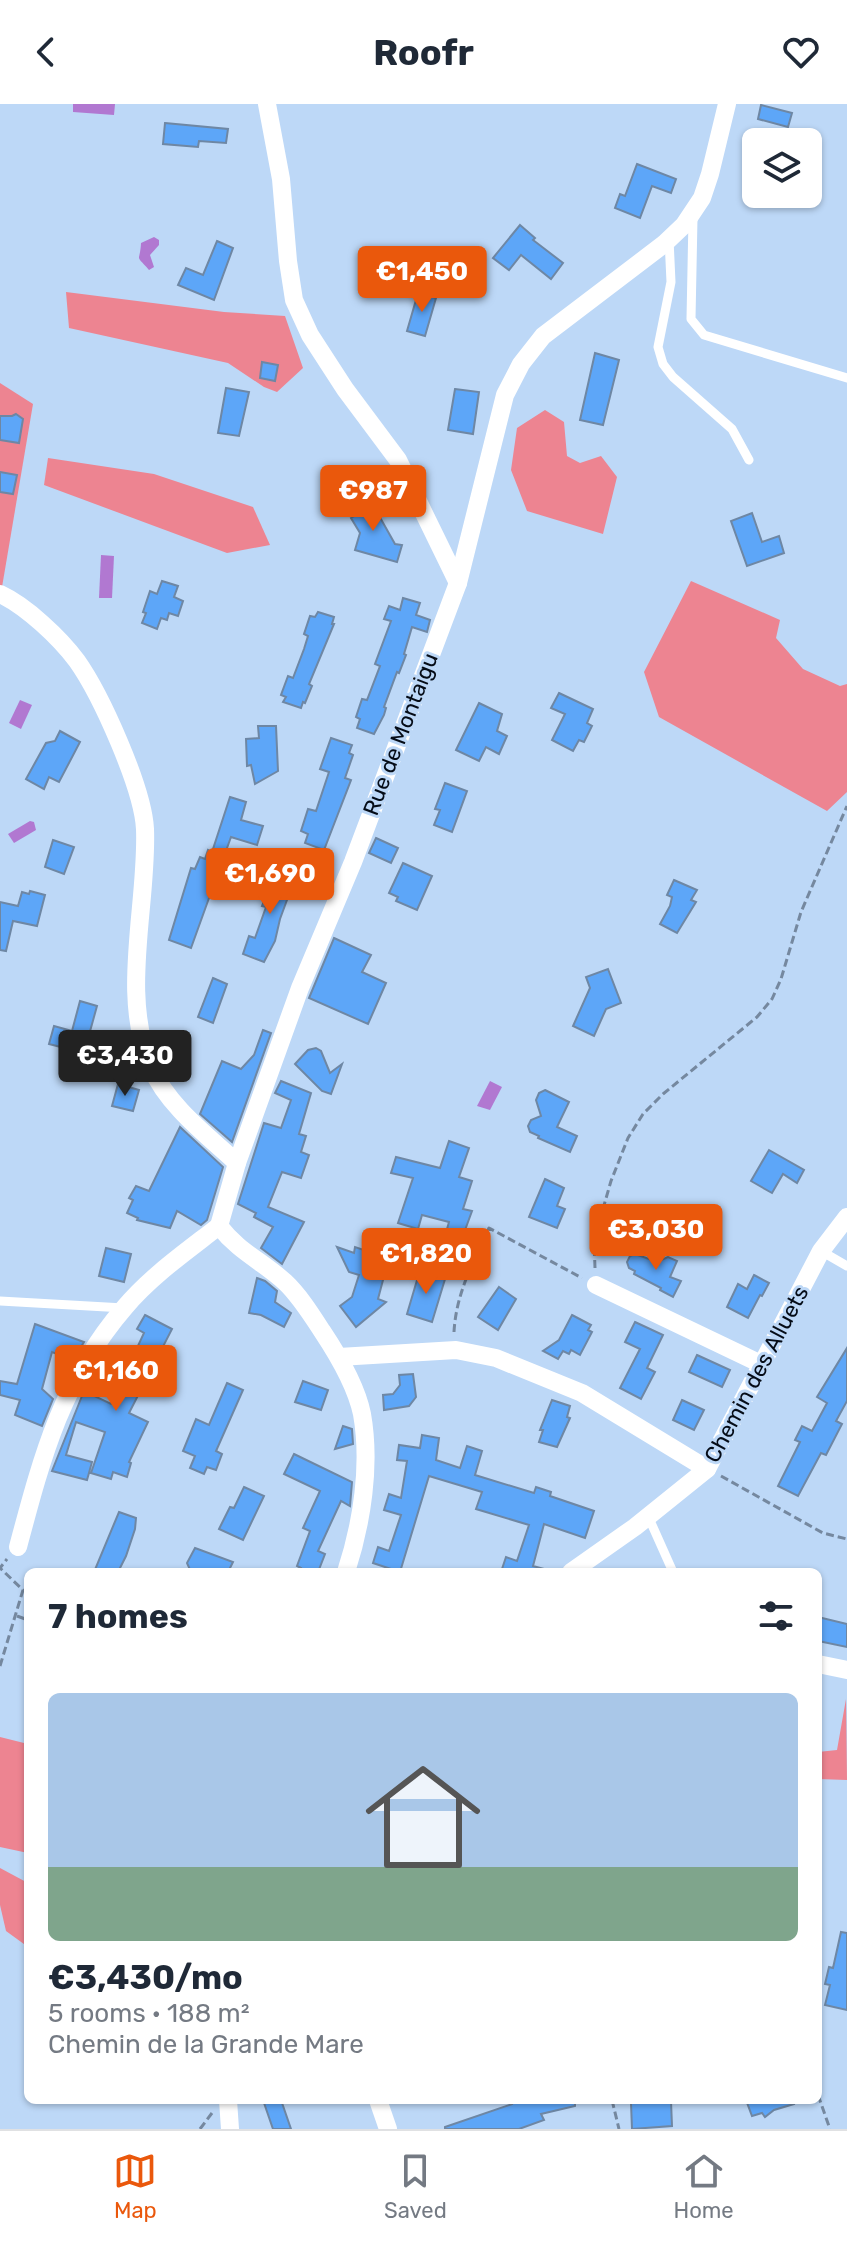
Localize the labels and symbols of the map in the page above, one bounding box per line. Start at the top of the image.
pin: €1,450 [357,246,487,314]
pin: €987 [326,465,420,533]
street label: Rue de Montaigu [357,649,444,819]
pin: €1,690 [205,848,335,916]
pin: €3,430 [60,1030,190,1098]
pin: €3,030 [591,1204,721,1272]
pin: €1,820 [361,1228,491,1296]
street label: Chemin des Alluets [698,1281,814,1467]
pin: €1,160 [51,1345,181,1413]

